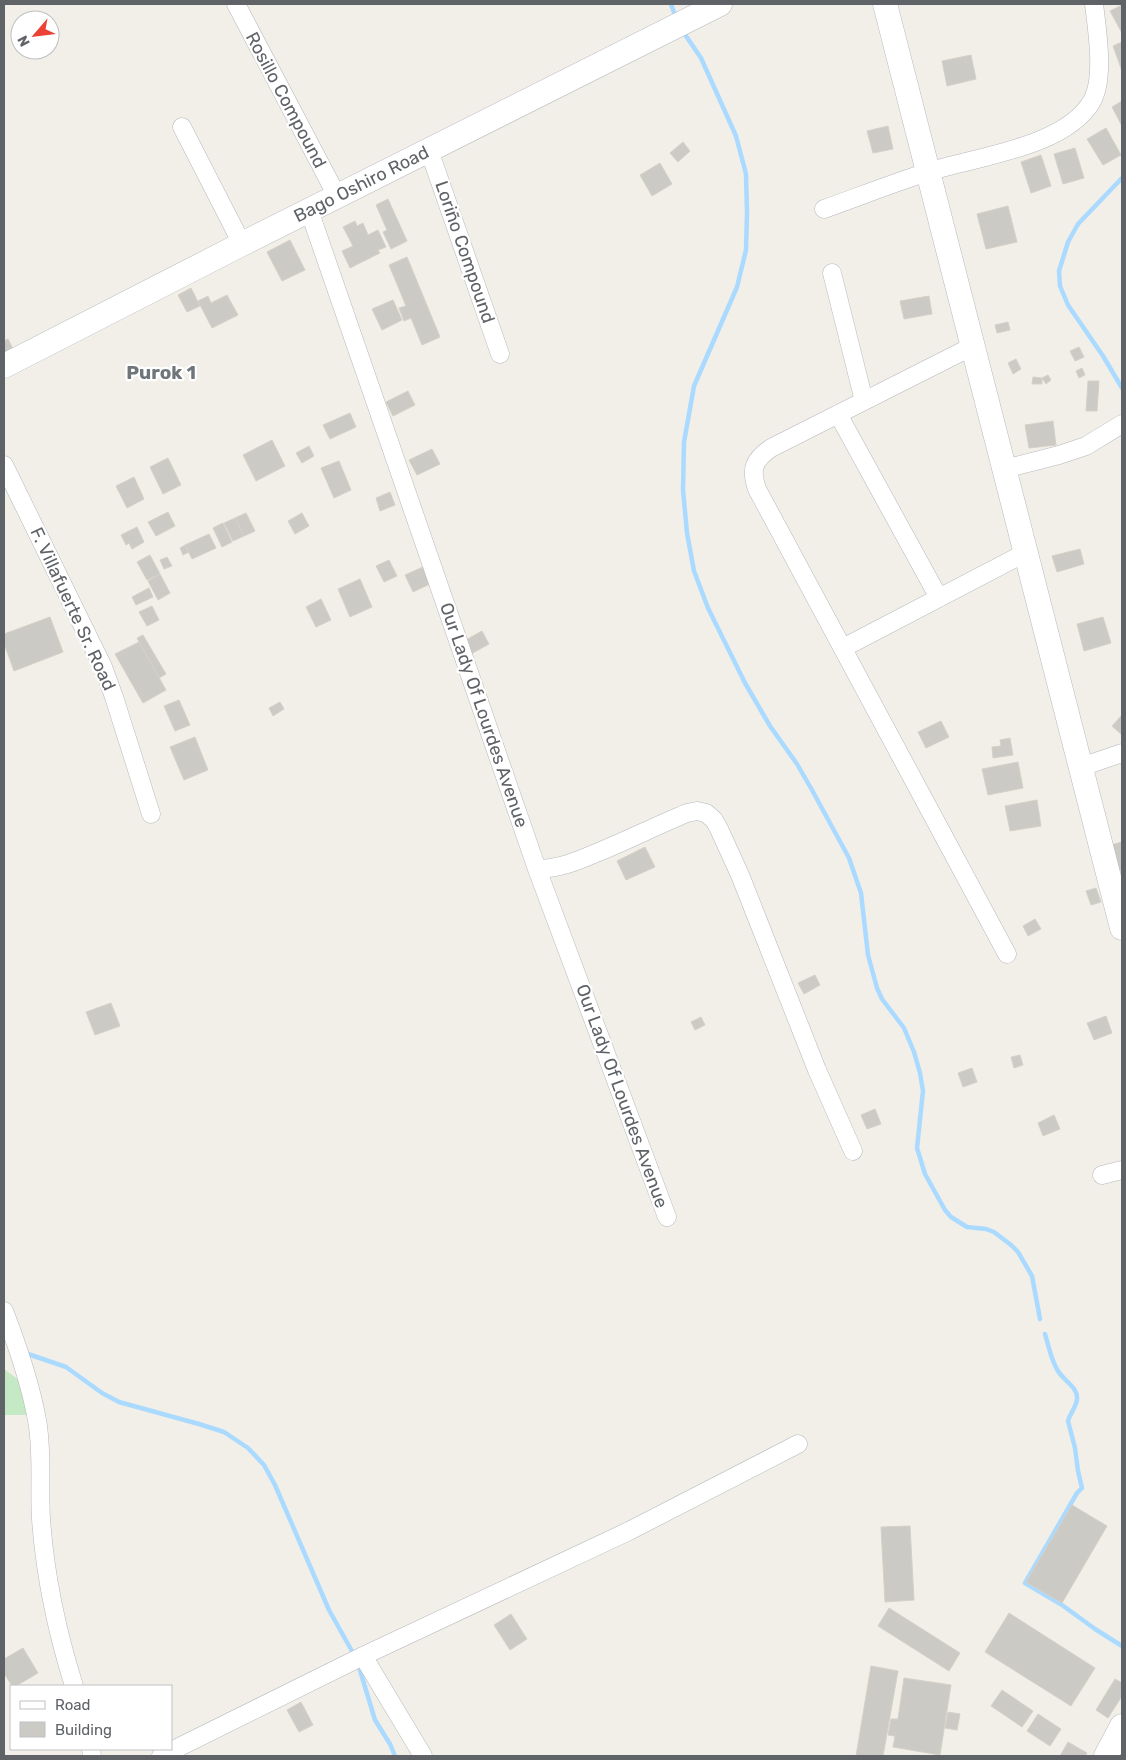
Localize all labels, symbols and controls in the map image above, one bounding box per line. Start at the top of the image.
north arrow [10,10,60,60]
street label: Rosillo Compound [241,28,331,172]
text: N [14,32,34,49]
street label: Bago Oshiro Road [290,141,433,227]
street label: Loriño Compound [430,178,500,326]
district label: Purok 1 [126,361,196,384]
street label: F. Villafuerte Sr. Road [26,524,120,694]
street label: Our Lady Of Lourdes Avenue [435,600,533,830]
street label: Our Lady Of Lourdes Avenue [571,981,673,1211]
legend [10,1685,172,1750]
text: Road [55,1696,91,1714]
text: Building [55,1721,112,1739]

